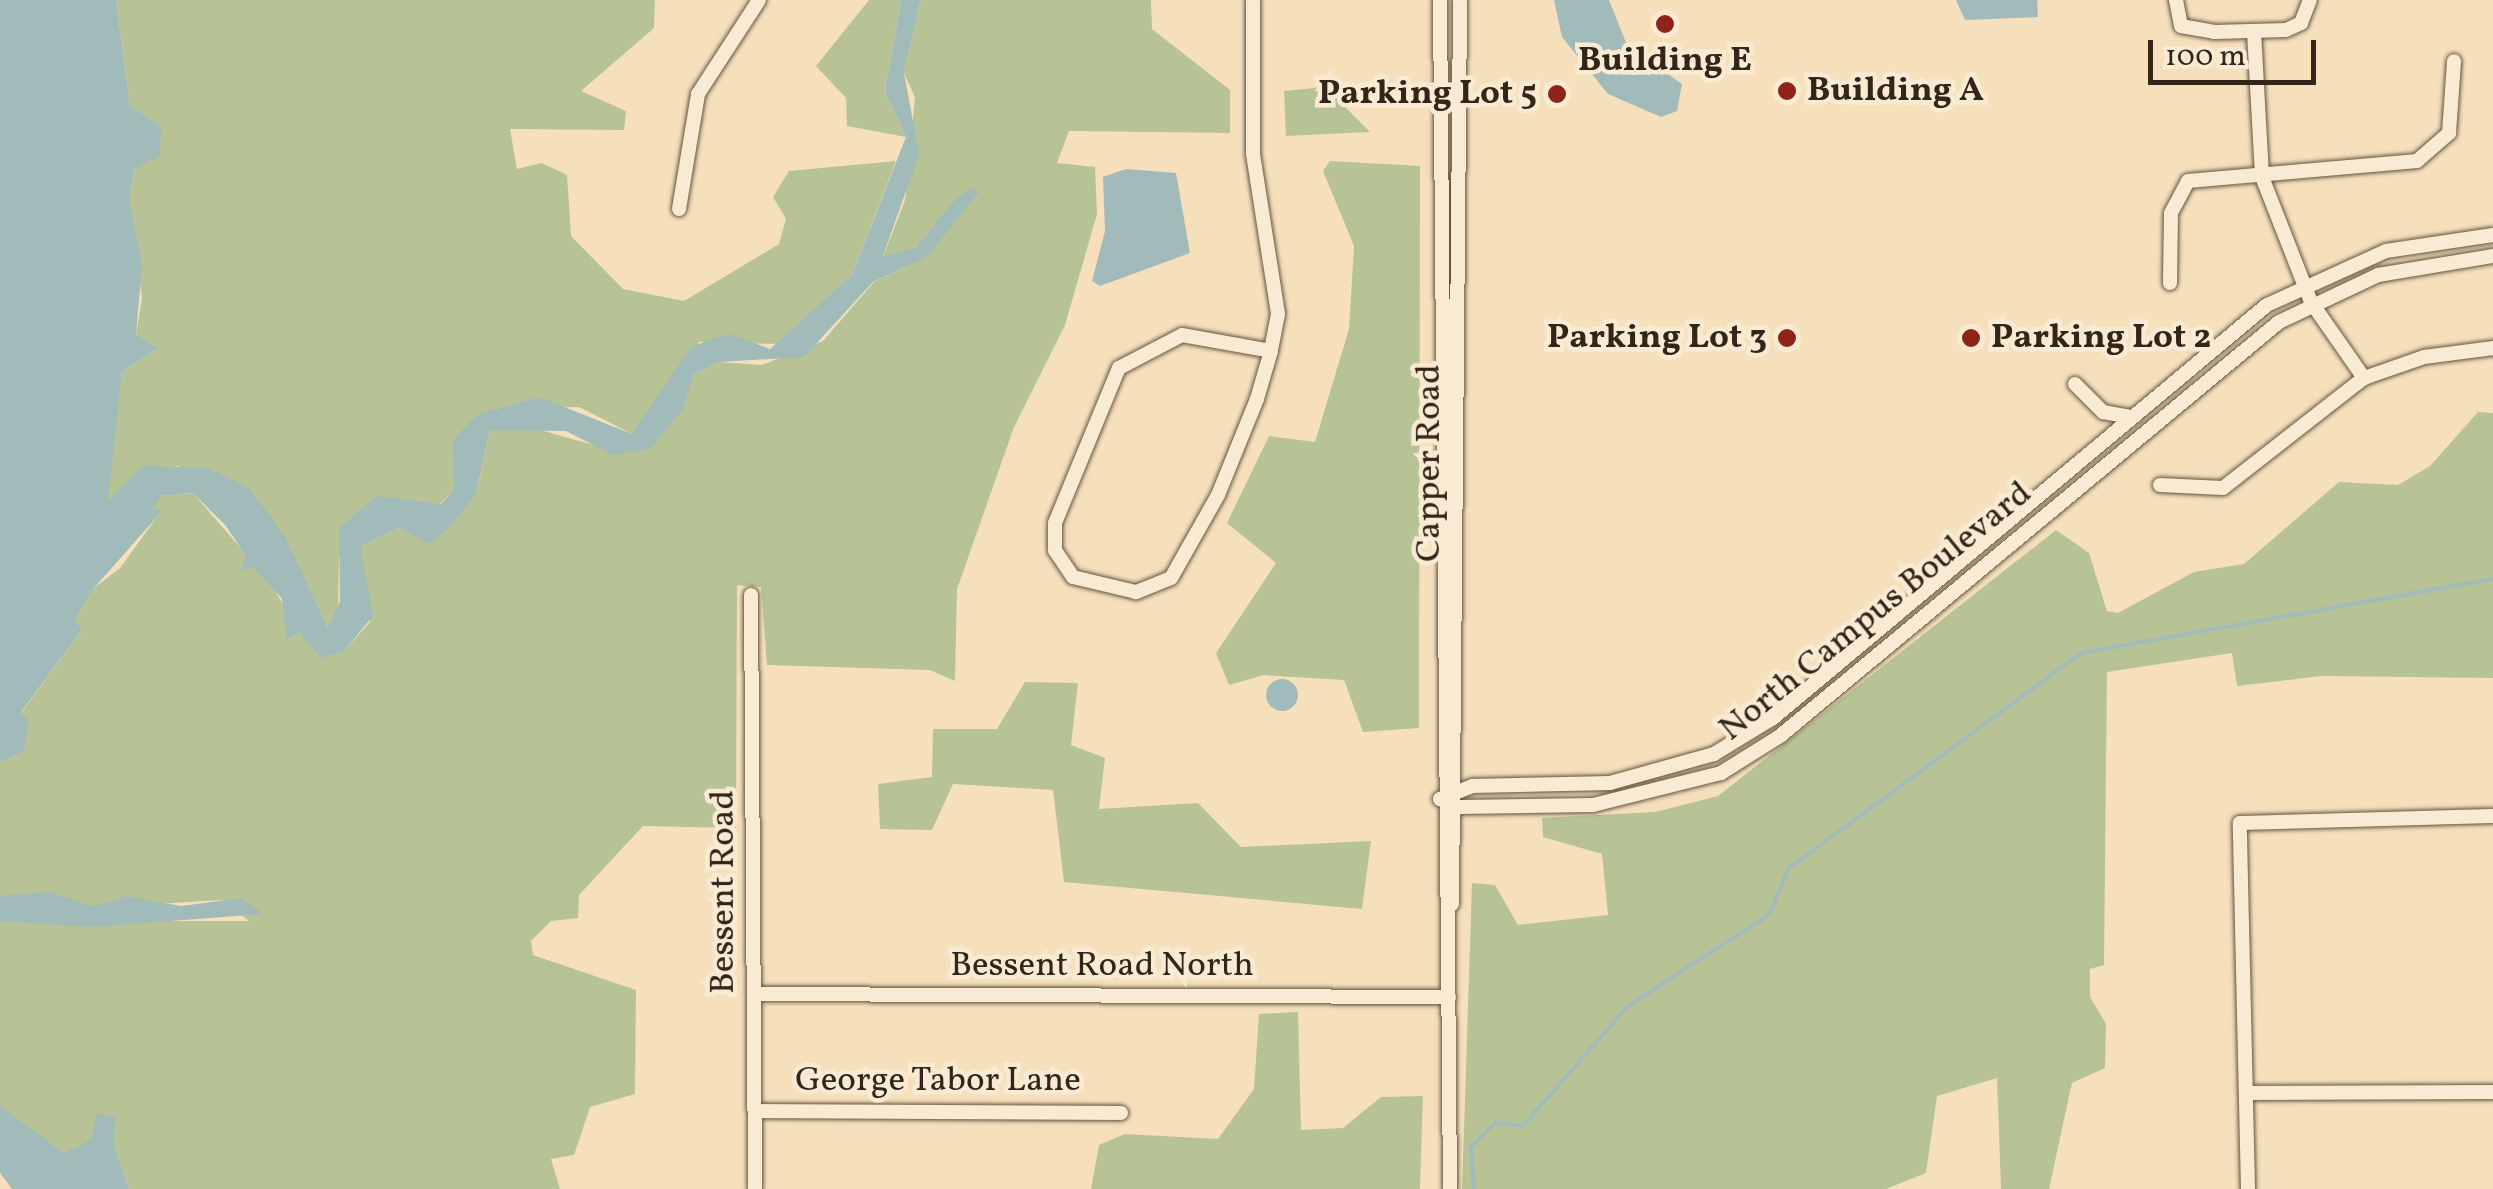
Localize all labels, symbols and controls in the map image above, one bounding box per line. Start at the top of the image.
marker: Building E [1654,13,1676,35]
scale bar [2153,20,2320,82]
text: 100 m [2165,36,2246,78]
place label: Building E [1578,40,1752,82]
place label: Building A [1807,70,1984,112]
place label: Parking Lot 5 [1318,73,1537,115]
marker: Building A [1776,80,1798,102]
marker: Parking Lot 5 [1546,83,1568,105]
place label: Parking Lot 3 [1547,317,1767,359]
place label: Parking Lot 2 [1991,317,2211,359]
marker: Parking Lot 3 [1776,327,1798,349]
marker: Parking Lot 2 [1960,327,1982,349]
street label: Capper Road [1409,364,1451,562]
street label: North Campus Boulevard [1711,473,2041,751]
street label: Bessent Road [703,790,745,994]
street label: Bessent Road North [950,945,1254,987]
street label: George Tabor Lane [795,1060,1081,1102]

